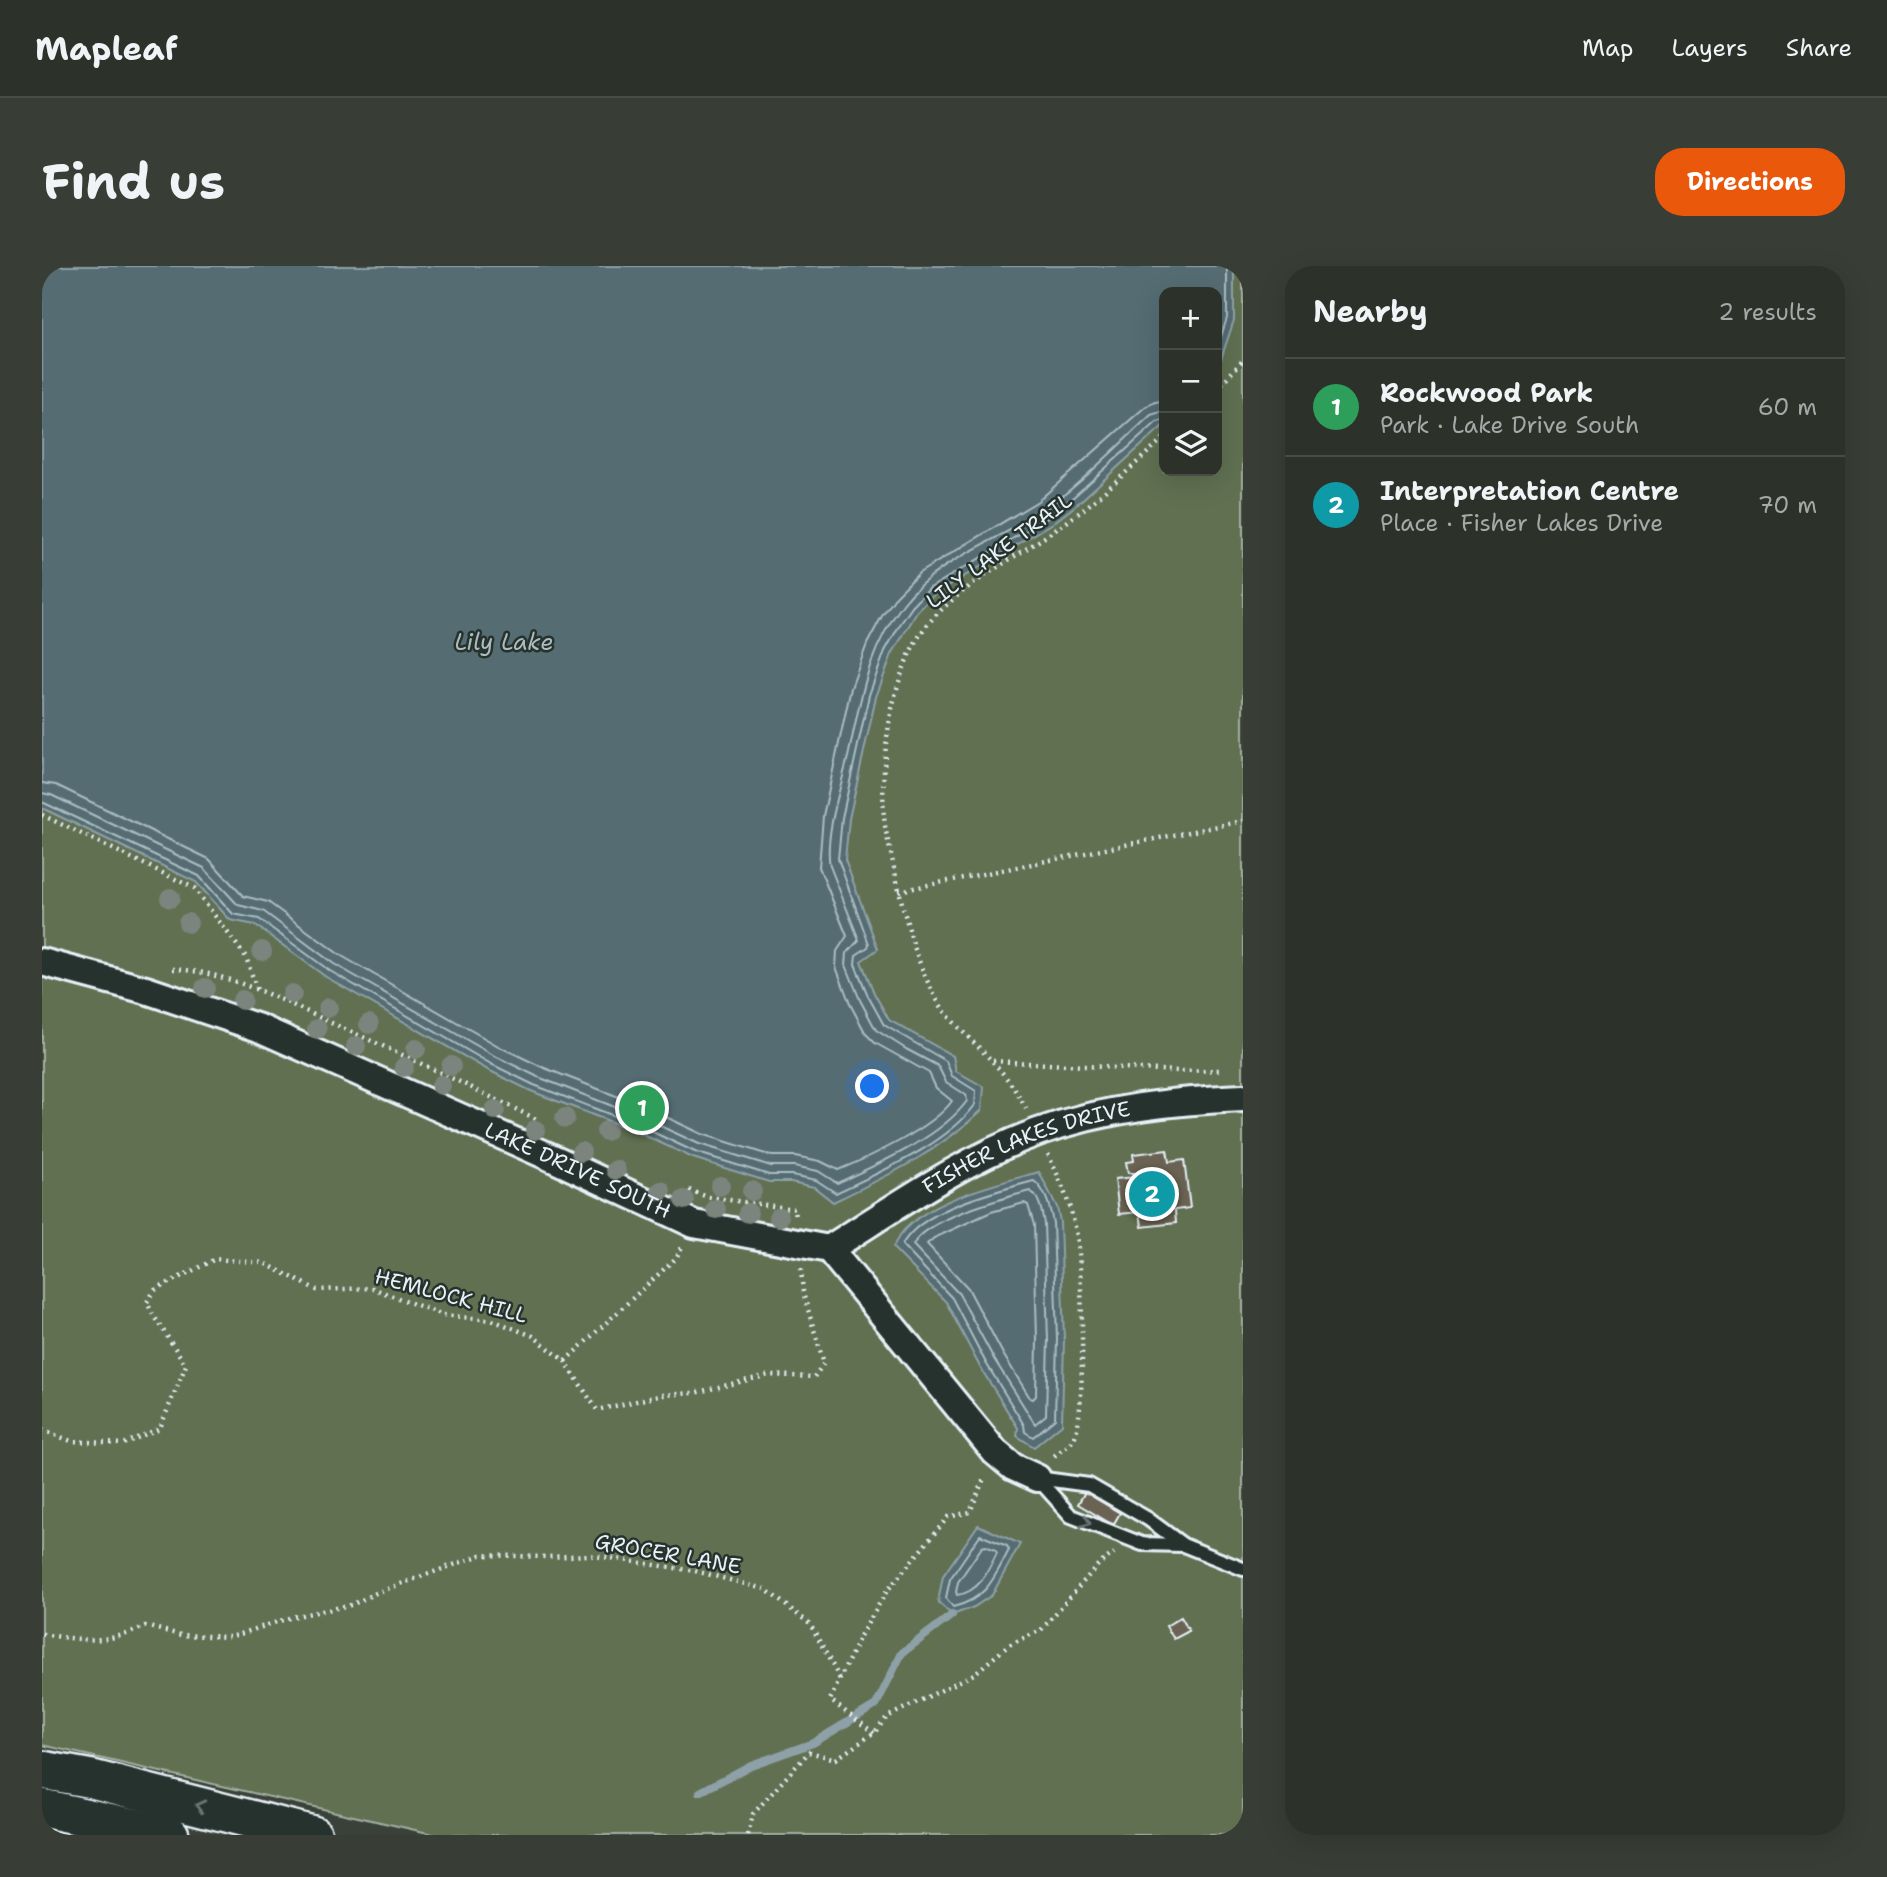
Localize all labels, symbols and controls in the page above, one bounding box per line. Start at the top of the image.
text: Mapleaf [35,26,178,71]
text: Map [1582,32,1633,64]
text: Layers [1671,32,1748,64]
text: Share [1786,32,1852,64]
button: Directions [1655,148,1845,216]
text: Find us [42,149,225,215]
map controls [1159,287,1222,476]
button: + [1159,287,1222,350]
text: Nearby [1313,291,1428,332]
text: 2 results [1718,297,1817,327]
button: − [1159,350,1222,413]
text: Rockwood Park [1380,375,1593,410]
text: 1 [1331,392,1341,422]
text: 60 m [1758,392,1817,422]
text: Park · Lake Drive South [1380,410,1639,440]
button: layers [1159,413,1222,476]
text: Interpretation Centre [1380,473,1679,508]
street label: LILY LAKE TRAIL [920,487,1078,615]
text: 2 [1328,490,1344,520]
text: 70 m [1758,490,1817,520]
text: Place · Fisher Lakes Drive [1380,508,1663,538]
water label: Lily Lake [455,627,553,657]
your location [855,1069,889,1103]
pin: 1 [619,1082,665,1134]
street label: FISHER LAKES DRIVE [917,1095,1132,1201]
street label: LAKE DRIVE SOUTH [480,1116,675,1225]
pin: 2 [1129,1168,1175,1220]
street label: HEMLOCK HILL [372,1262,531,1330]
one-way arrow [1080,1514,1092,1528]
street label: GROCER LANE [593,1527,743,1581]
one-way arrow [194,1800,206,1814]

